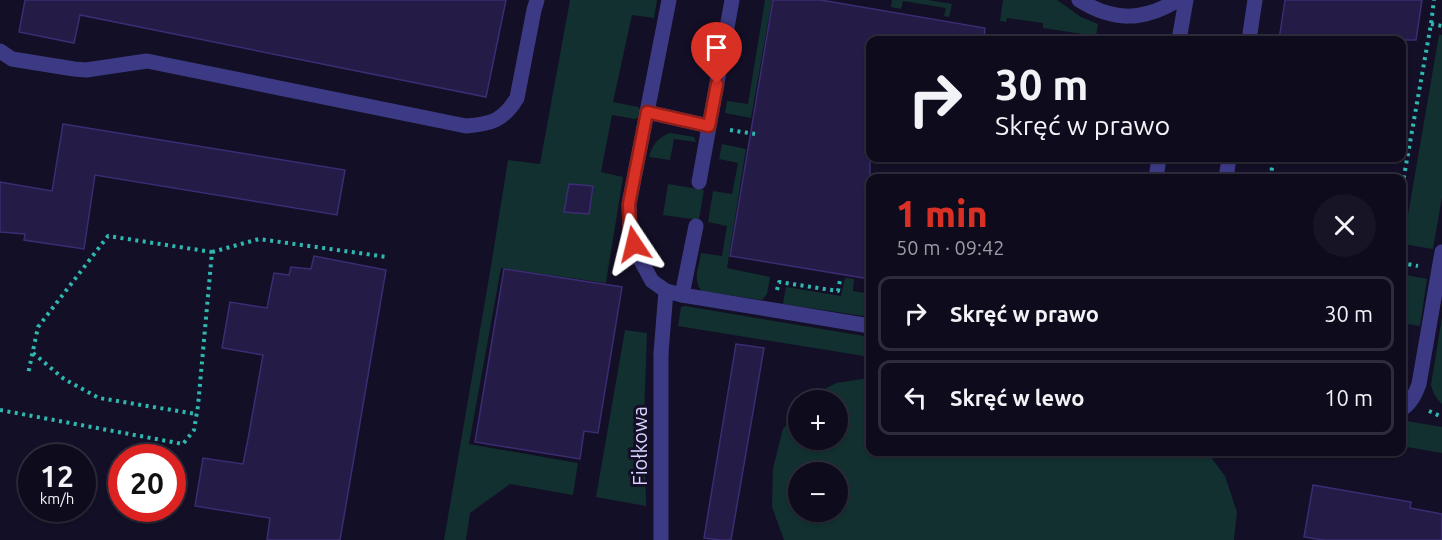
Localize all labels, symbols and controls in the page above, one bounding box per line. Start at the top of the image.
pin [691,22,742,84]
icon: arrive [700,31,733,64]
icon: right [896,60,974,138]
text: 30 m [995,61,1089,108]
text: Skręć w prawo [995,110,1170,140]
text: 1 min [896,193,988,234]
button: close [1313,194,1376,257]
position arrow [602,212,666,276]
text: 50 m · 09:42 [896,236,1005,259]
icon: right [899,297,932,330]
text: Skręć w prawo [950,301,1099,326]
text: 30 m [1324,301,1373,326]
icon: left [899,381,932,414]
text: Skręć w lewo [950,385,1084,410]
text: 10 m [1324,385,1373,410]
map controls [788,390,848,522]
button: + [788,390,848,450]
street label: Fiołkowa [628,406,651,486]
speed limit sign: 20 [108,444,186,522]
text: 12 [40,459,74,493]
button: − [788,462,848,522]
text: km/h [40,490,74,507]

